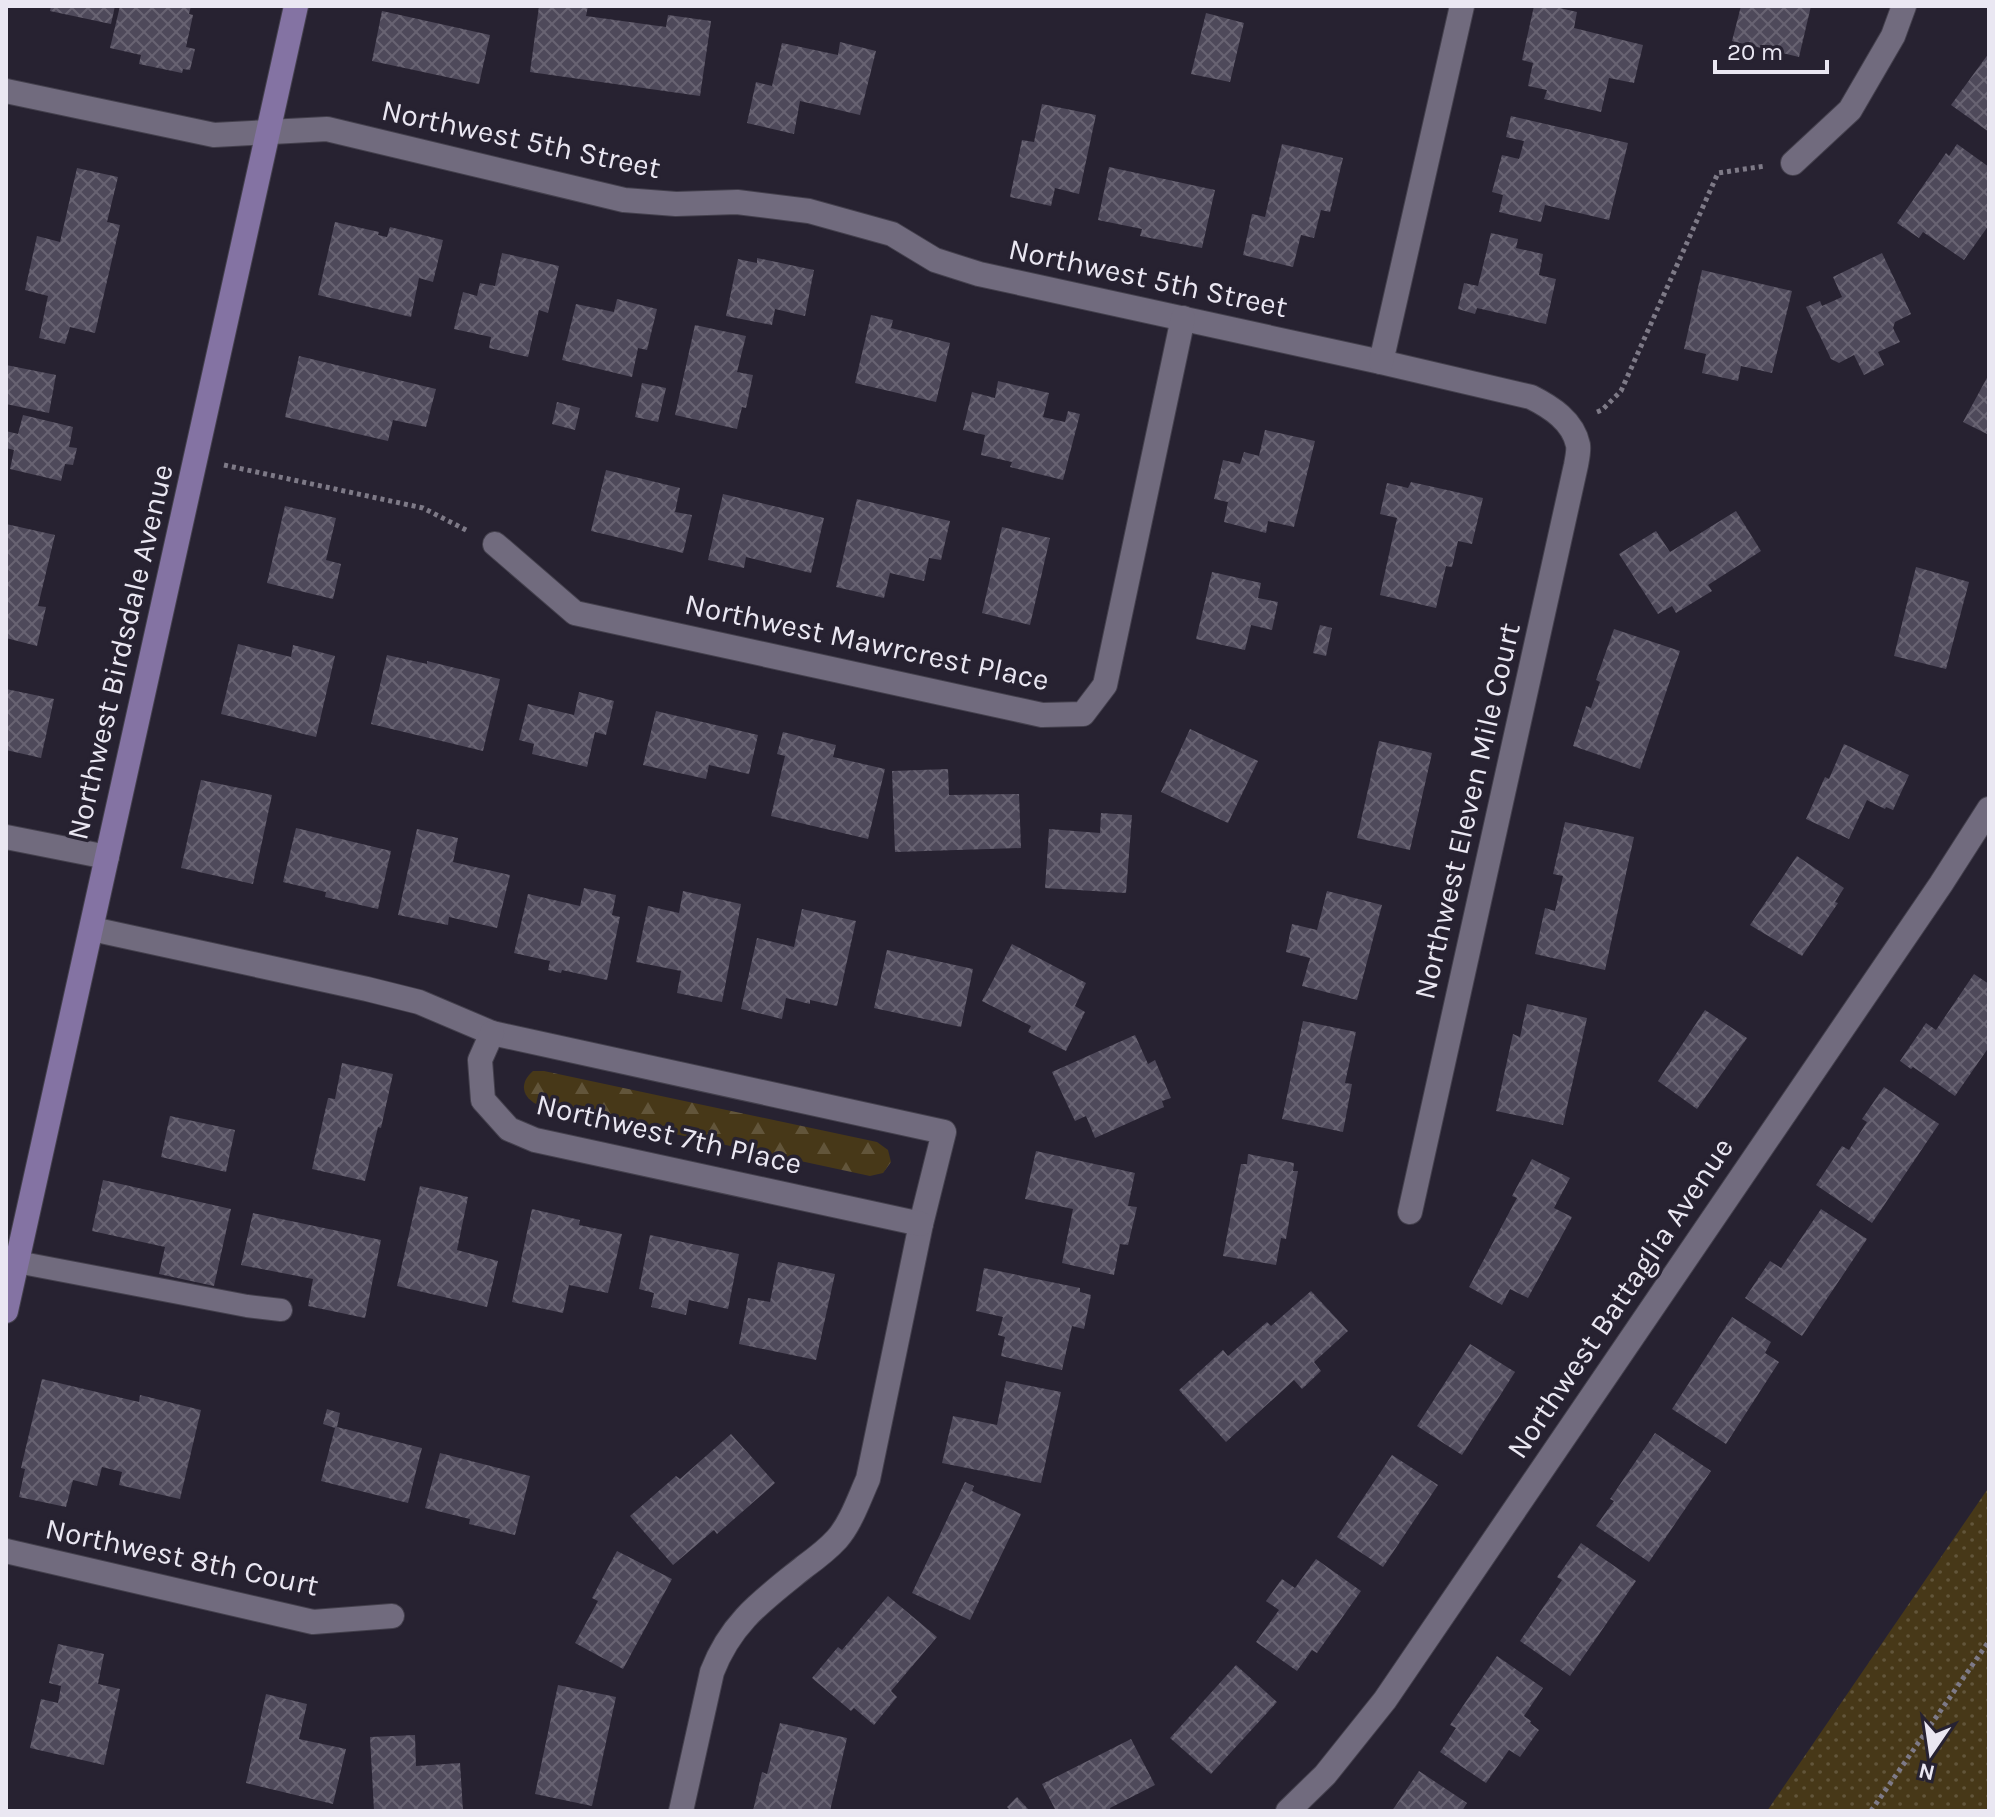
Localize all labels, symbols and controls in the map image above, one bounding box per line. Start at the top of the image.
scale bar [1715,24,1827,74]
text: 20 m [1727,38,1783,66]
street label: Northwest 5th Street [378,92,664,186]
street label: Northwest 5th Street [1005,231,1291,325]
street label: Northwest Birdsdale Avenue [59,461,181,843]
street label: Northwest Mawrcrest Place [682,586,1052,698]
street label: Northwest Eleven Mile Court [1406,619,1528,1003]
street label: Northwest 7th Place [533,1086,805,1182]
street label: Northwest Battaglia Avenue [1499,1131,1741,1465]
street label: Northwest 8th Court [42,1510,322,1604]
north arrow [1891,1713,1971,1793]
text: N [1916,1757,1937,1786]

